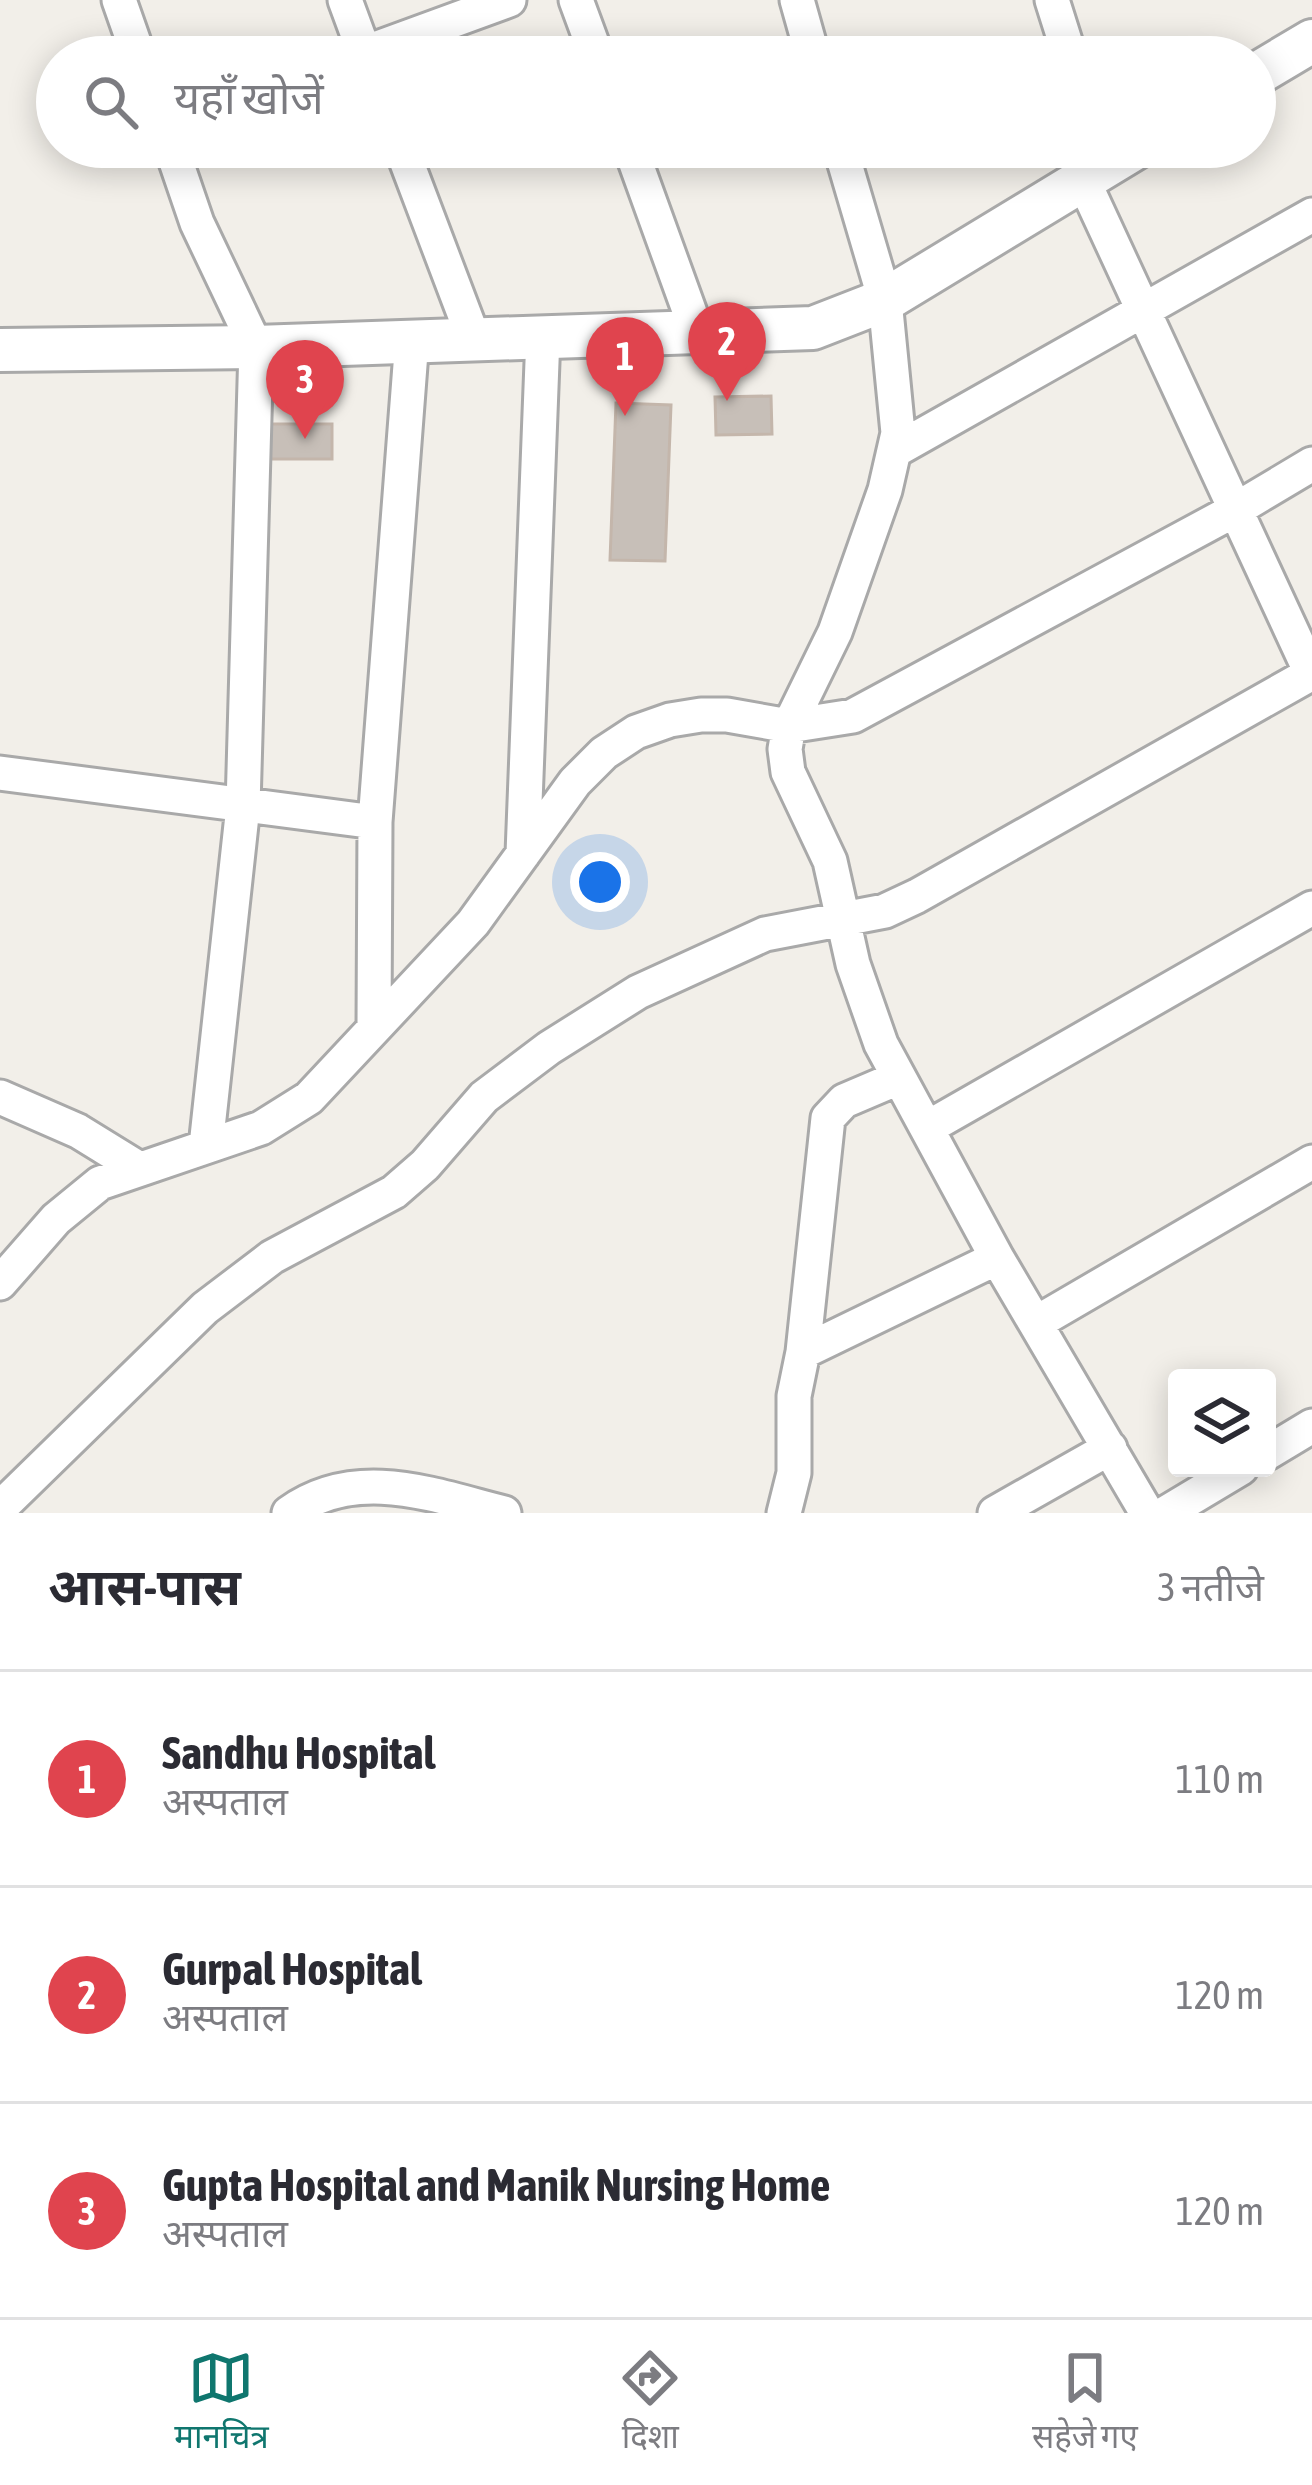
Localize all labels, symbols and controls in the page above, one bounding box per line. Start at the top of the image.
search box [36,36,1276,168]
icon: search [78,69,144,135]
text: यहाँ खोजें [174,72,324,124]
pin: 2 [688,302,766,401]
pin: 1 [586,317,664,416]
pin: 3 [266,340,344,439]
your location [570,852,630,912]
map controls [1168,1369,1276,1477]
button: layers [1168,1369,1276,1477]
text: आस-पास [48,1557,241,1616]
text: 3 नतीजे [1157,1565,1264,1609]
text: Sandhu Hospital [162,1727,435,1779]
text: 1 [78,1757,96,1801]
text: 110 m [1176,1757,1264,1801]
text: अस्पताल [162,1779,288,1823]
text: Gurpal Hospital [162,1943,422,1995]
text: 2 [78,1973,96,2017]
text: 120 m [1176,1973,1264,2017]
text: अस्पताल [162,1995,288,2039]
text: Gupta Hospital and Manik Nursing Home [162,2159,831,2211]
text: 3 [78,2189,96,2233]
text: 120 m [1176,2189,1264,2233]
text: अस्पताल [162,2211,288,2255]
tab: मानचित्र [174,2345,269,2461]
tab: दिशा [617,2345,683,2461]
tab: सहेजे गए [1032,2345,1138,2461]

